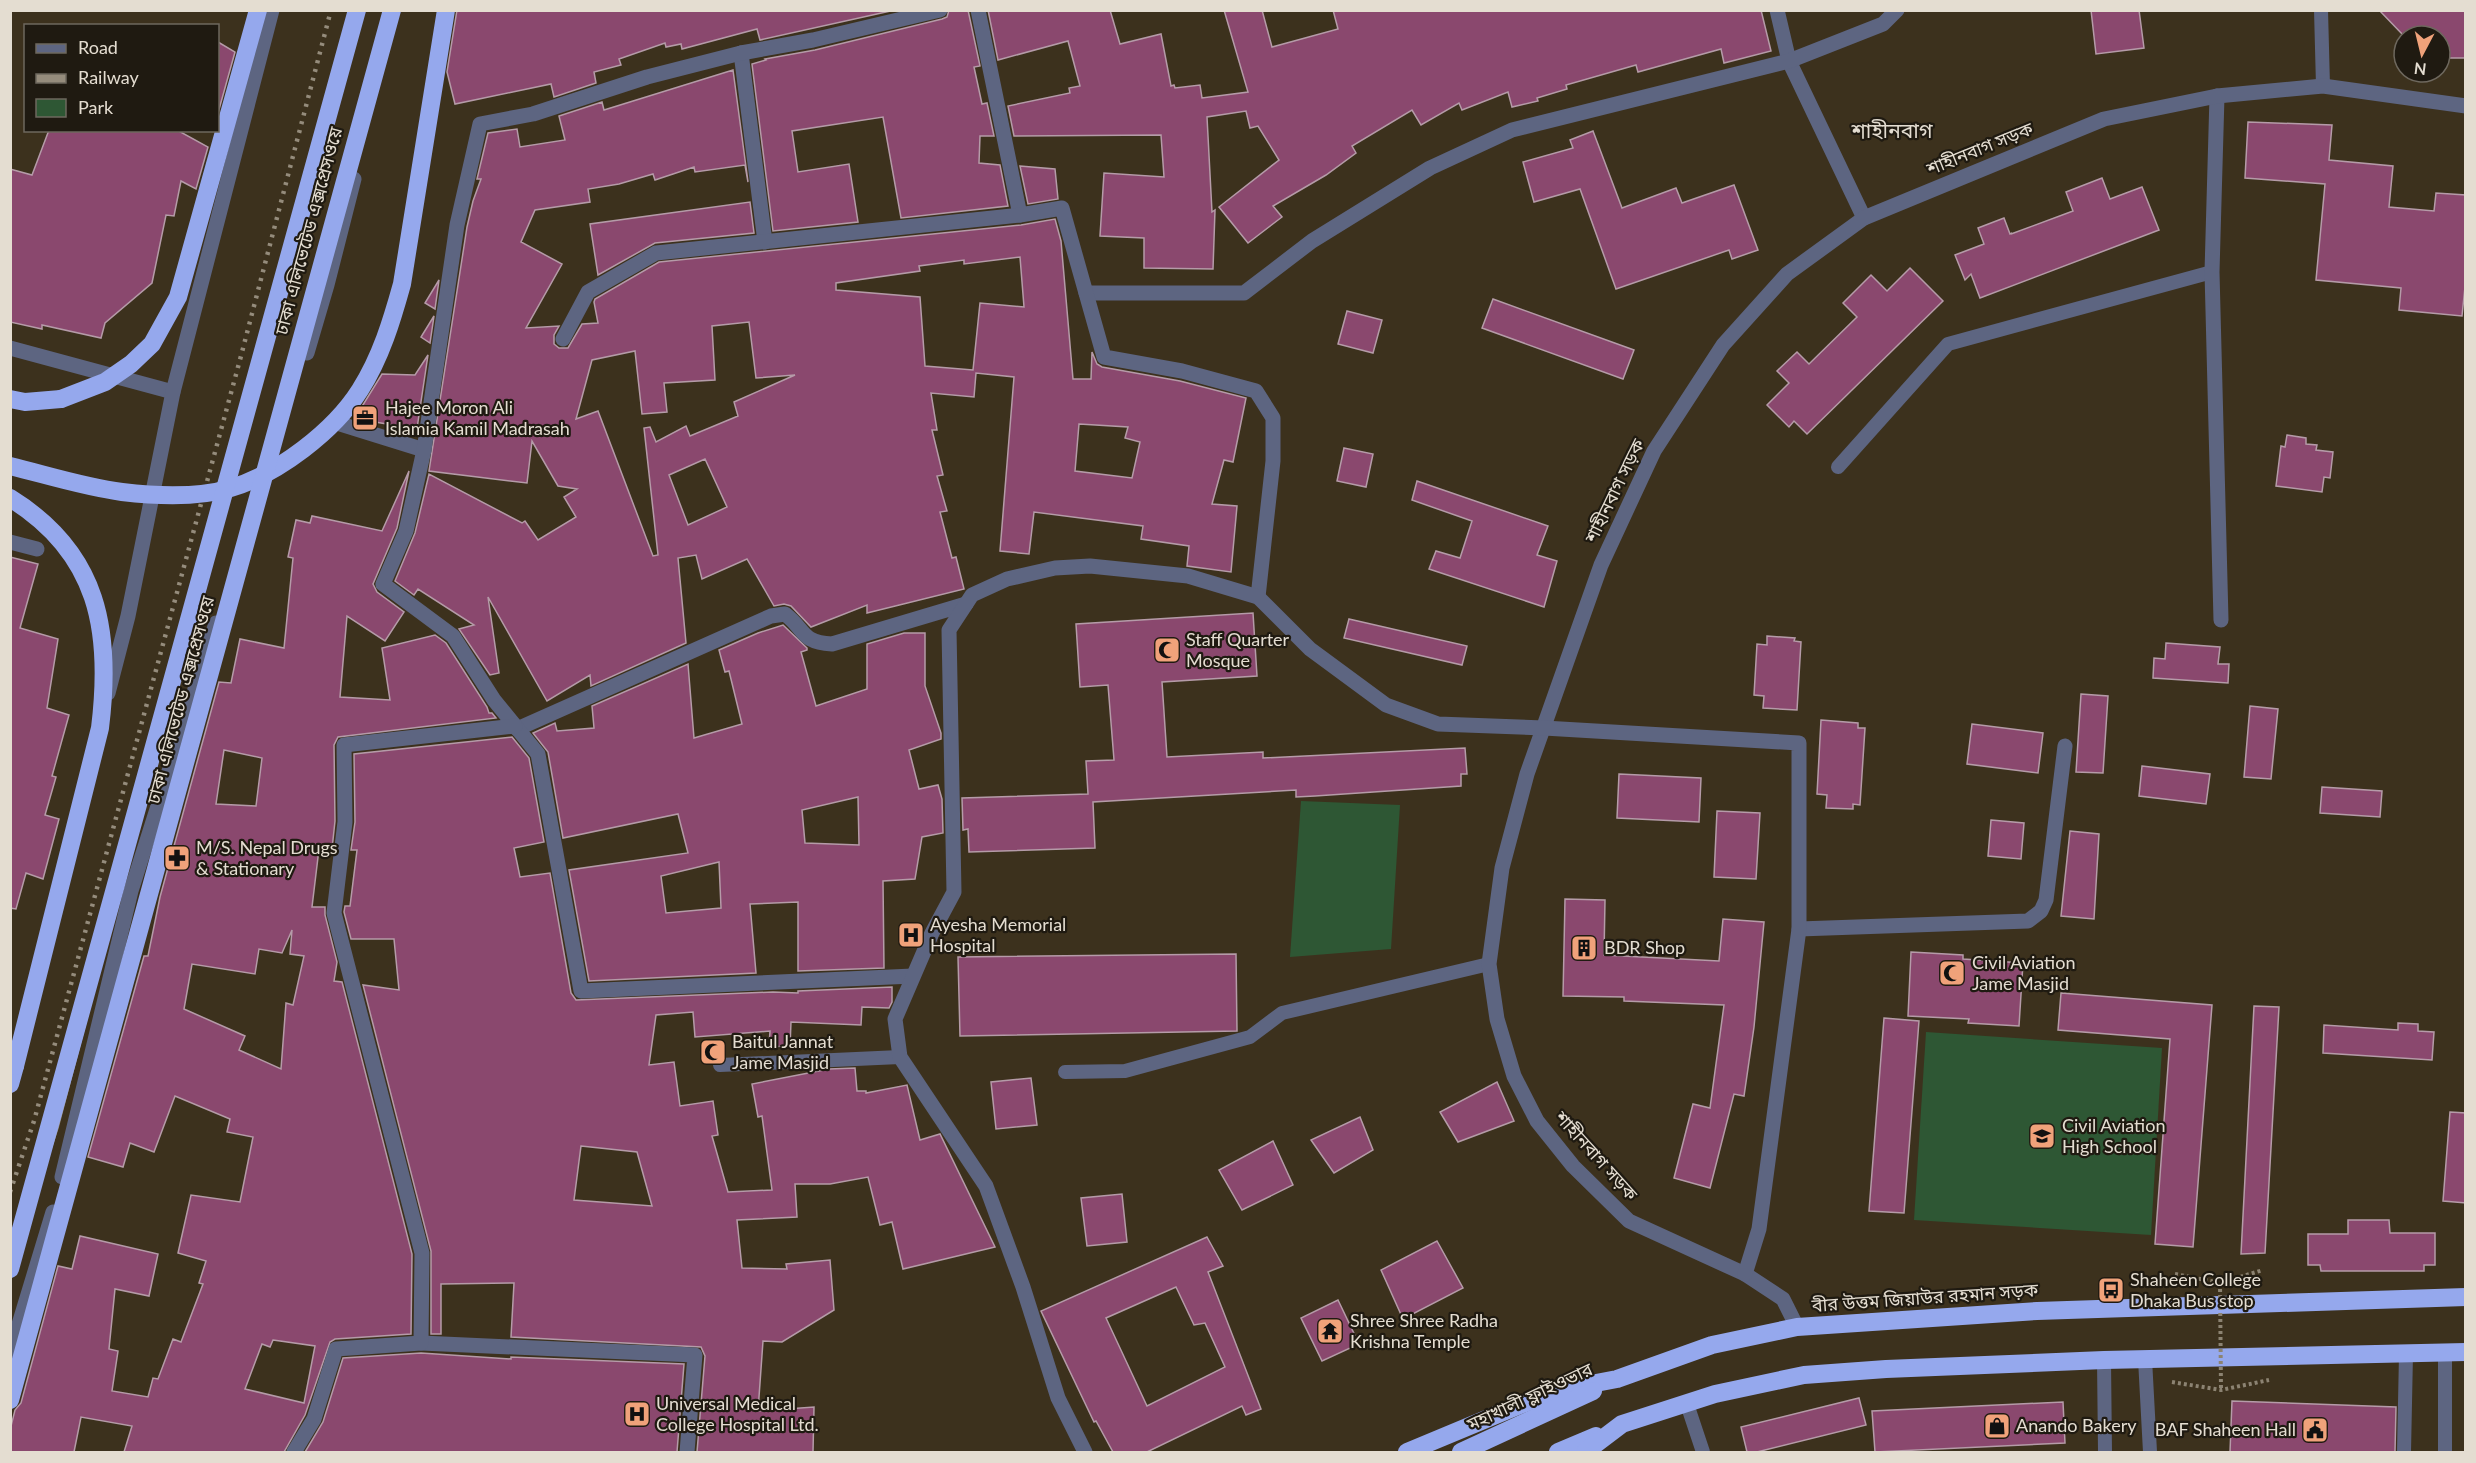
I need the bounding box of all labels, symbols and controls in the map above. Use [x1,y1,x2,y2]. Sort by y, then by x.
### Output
legend [24,24,219,132]
north arrow [2392,24,2452,84]
text: Road [78,36,118,58]
text: N [2413,59,2427,80]
text: Railway [78,66,139,88]
text: Park [78,96,114,118]
district label: শাহীনবাগ [1851,117,1933,142]
street label: শাহীনবাগ সড়ক [1922,117,2036,180]
street label: ঢাকা এলিভেটেড এক্সপ্রেসওয়ে [269,124,347,338]
place label: Hajee Moron Ali Islamia Kamil Madrasah [385,396,570,439]
office icon: Hajee Moron Ali Islamia Kamil Madrasah [350,403,380,433]
street label: শাহীনবাগ সড়ক [1579,435,1649,547]
street label: ঢাকা এলিভেটেড এক্সপ্রেসওয়ে [141,593,219,807]
place label: Staff Quarter Mosque [1186,628,1290,671]
mosque icon: Staff Quarter Mosque [1152,635,1182,665]
place label: M/S. Nepal Drugs & Stationary [196,836,338,879]
pharmacy icon: M/S. Nepal Drugs & Stationary [162,843,192,873]
place label: Ayesha Memorial Hospital [930,913,1066,956]
hospital icon: Ayesha Memorial Hospital [896,920,926,950]
building icon: BDR Shop [1569,933,1599,963]
place label: BDR Shop [1604,936,1685,958]
place label: Civil Aviation Jame Masjid [1972,951,2075,994]
mosque icon: Civil Aviation Jame Masjid [1937,958,1967,988]
place label: Baitul Jannat Jame Masjid [732,1030,834,1073]
mosque icon: Baitul Jannat Jame Masjid [698,1037,728,1067]
street label: শাহীনবাগ সড়ক [1550,1105,1643,1205]
place label: Civil Aviation High School [2062,1114,2165,1157]
school or university icon: Civil Aviation High School [2027,1121,2057,1151]
place label: Shaheen College Dhaka Bus stop [2130,1268,2261,1311]
bus stop icon: Shaheen College Dhaka Bus stop [2096,1275,2126,1305]
street label: বীর উত্তম জিয়াউর রহমান সড়ক [1810,1278,2039,1316]
place label: Shree Shree Radha Krishna Temple [1350,1309,1498,1352]
temple icon: Shree Shree Radha Krishna Temple [1315,1316,1345,1346]
street label: মহাখালী ফ্লাইওভার [1463,1357,1596,1436]
place label: Universal Medical College Hospital Ltd. [656,1392,819,1435]
hospital icon: Universal Medical College Hospital Ltd. [622,1399,652,1429]
shop icon: Anando Bakery [1982,1411,2012,1441]
place label: Anando Bakery [2016,1414,2137,1436]
public building icon: BAF Shaheen Hall [2300,1415,2330,1445]
place label: BAF Shaheen Hall [2155,1418,2296,1440]

